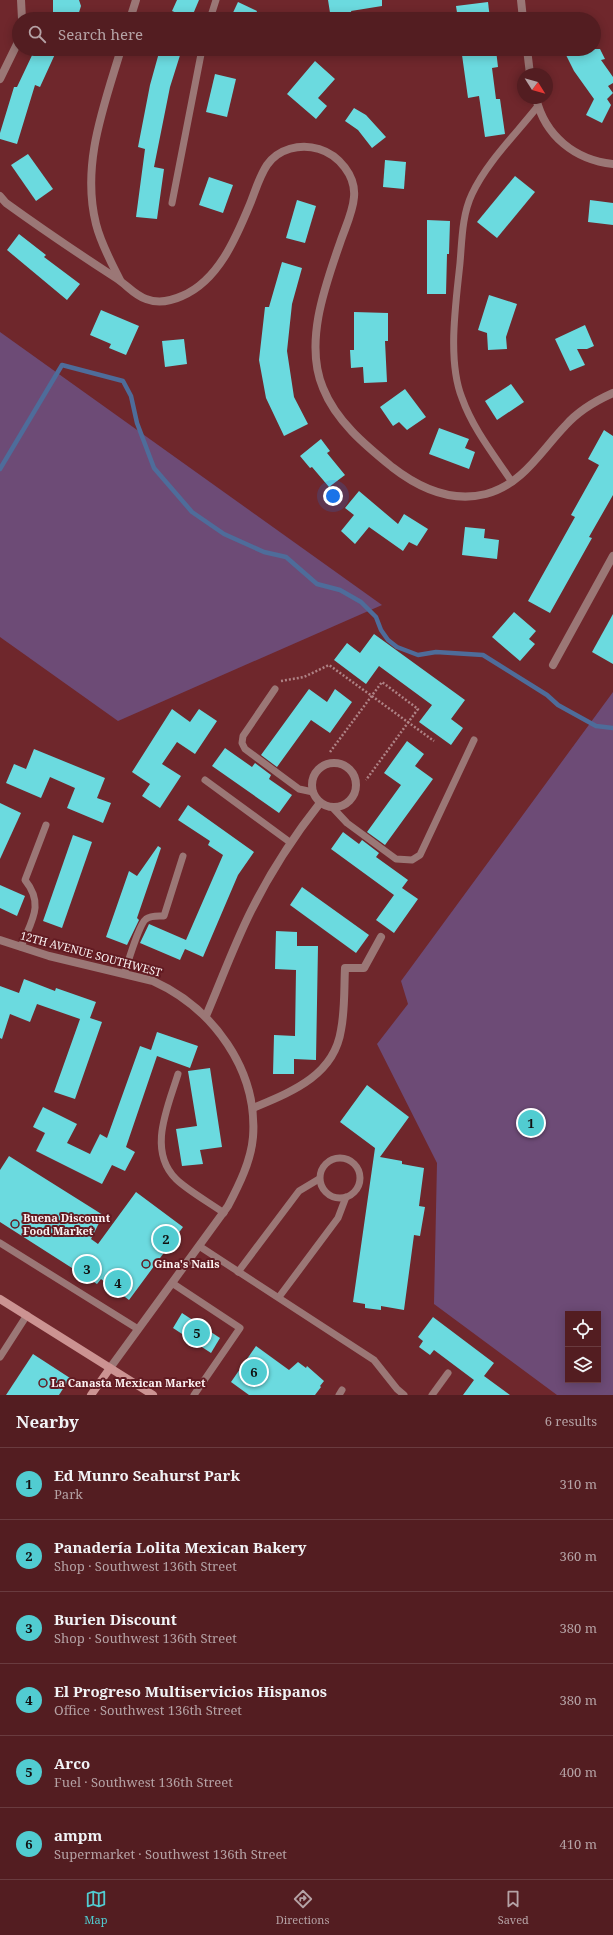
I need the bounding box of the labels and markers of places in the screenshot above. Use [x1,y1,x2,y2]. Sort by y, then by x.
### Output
pin: 1 [518,1108,544,1138]
place label: Buena Discount Food Market [23,1210,111,1238]
marker: Buena Discount Food Market [10,1219,20,1229]
pin: 2 [153,1224,179,1254]
pin: 3 [74,1254,100,1284]
place label: Gina's Nails [154,1256,219,1271]
marker: Gina's Nails [141,1259,151,1269]
pin: 4 [105,1268,131,1298]
pin: 5 [184,1318,210,1348]
pin: 6 [241,1357,267,1387]
place label: La Canasta Mexican Market [51,1375,206,1390]
marker: La Canasta Mexican Market [38,1378,48,1388]

